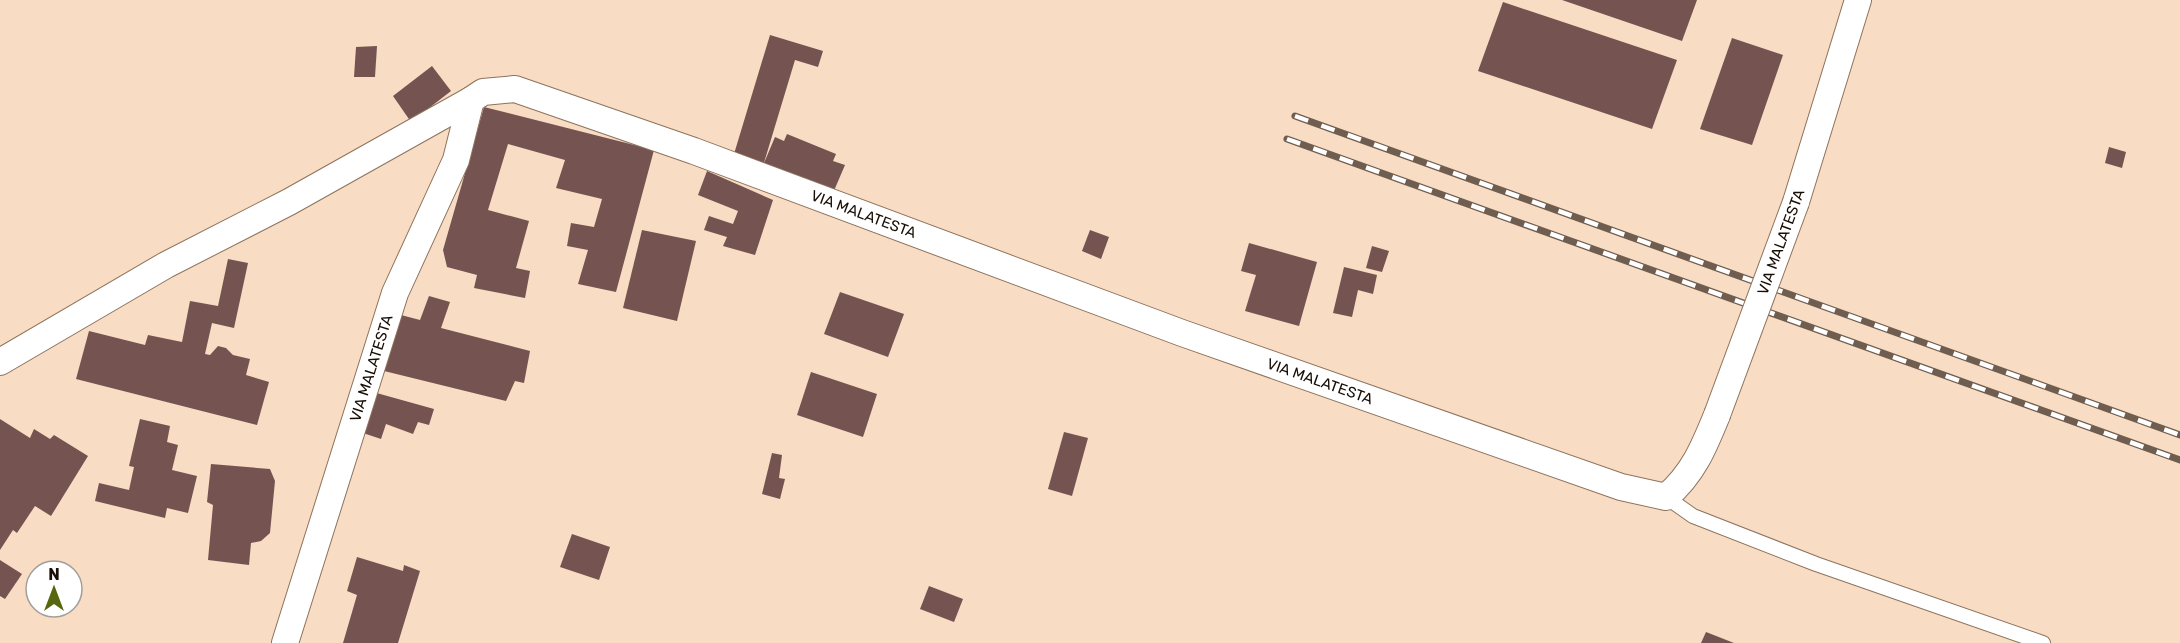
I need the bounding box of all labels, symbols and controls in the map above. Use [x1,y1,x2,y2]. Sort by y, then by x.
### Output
street label: VIA MALATESTA [808,186,919,242]
street label: VIA MALATESTA [1754,187,1808,297]
street label: VIA MALATESTA [346,312,397,424]
street label: VIA MALATESTA [1264,354,1375,408]
north arrow [24,559,84,619]
text: N [48,565,60,584]

